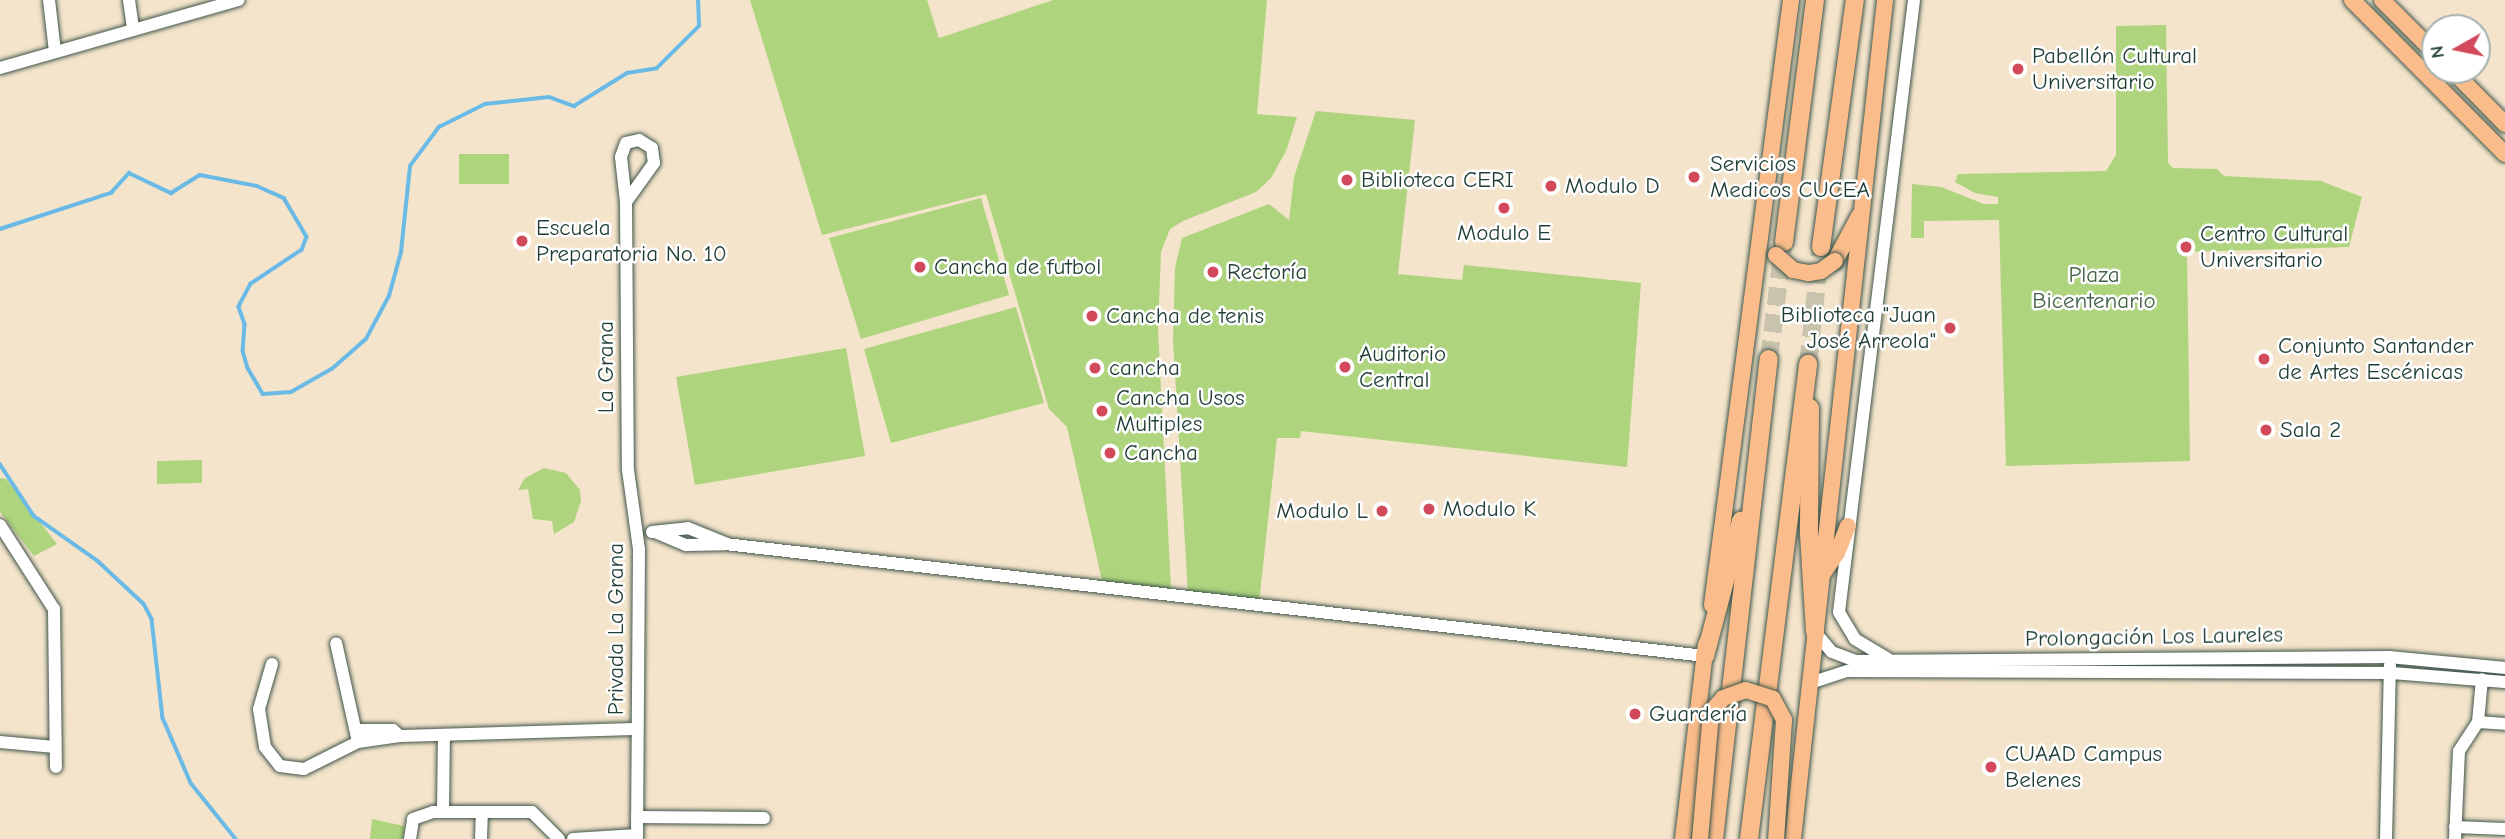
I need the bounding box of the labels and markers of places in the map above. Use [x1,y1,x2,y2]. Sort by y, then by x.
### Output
place label: Pabellón Cultural Universitario [2032,42,2197,96]
marker: Pabellón Cultural Universitario [2010,61,2026,77]
place label: Servicios Medicos CUCEA [1710,150,1870,204]
place label: Biblioteca CERI [1361,166,1514,194]
marker: Servicios Medicos CUCEA [1684,167,1704,187]
marker: Biblioteca CERI [1339,172,1355,188]
place label: Modulo D [1565,172,1660,200]
marker: Modulo D [1543,178,1559,194]
marker: Modulo E [1496,200,1512,216]
place label: Escuela Preparatoria No. 10 [536,214,727,268]
place label: Modulo E [1457,219,1551,247]
place label: Centro Cultural Universitario [2200,220,2348,274]
marker: Escuela Preparatoria No. 10 [514,233,530,249]
marker: Centro Cultural Universitario [2178,239,2194,255]
place label: Cancha de futbol [934,253,1101,281]
place label: Rectoría [1227,258,1307,286]
marker: Cancha de futbol [912,259,928,275]
marker: Rectoría [1205,264,1221,280]
place label: Biblioteca "Juan José Arreola" [1781,301,1936,355]
place label: Cancha de tenis [1106,302,1264,330]
marker: Cancha de tenis [1084,308,1100,324]
marker: Biblioteca "Juan José Arreola" [1942,320,1958,336]
place label: Conjunto Santander de Artes Escénicas [2278,332,2473,386]
place label: Auditorio Central [1359,340,1446,394]
marker: Conjunto Santander de Artes Escénicas [2256,351,2272,367]
place label: cancha [1109,354,1180,382]
marker: Auditorio Central [1337,359,1353,375]
marker: cancha [1087,360,1103,376]
place label: Cancha Usos Multiples [1116,384,1245,438]
marker: Cancha Usos Multiples [1094,403,1110,419]
place label: Sala 2 [2280,416,2341,444]
marker: Sala 2 [2258,422,2274,438]
place label: Cancha [1124,439,1198,467]
marker: Cancha [1102,445,1118,461]
place label: Modulo K [1443,495,1536,523]
place label: Modulo L [1276,497,1368,525]
marker: Modulo K [1421,501,1437,517]
marker: Modulo L [1374,503,1390,519]
place label: Guardería [1649,700,1747,728]
marker: Guardería [1627,706,1643,722]
place label: CUAAD Campus Belenes [2005,740,2162,794]
marker: CUAAD Campus Belenes [1983,759,1999,775]

